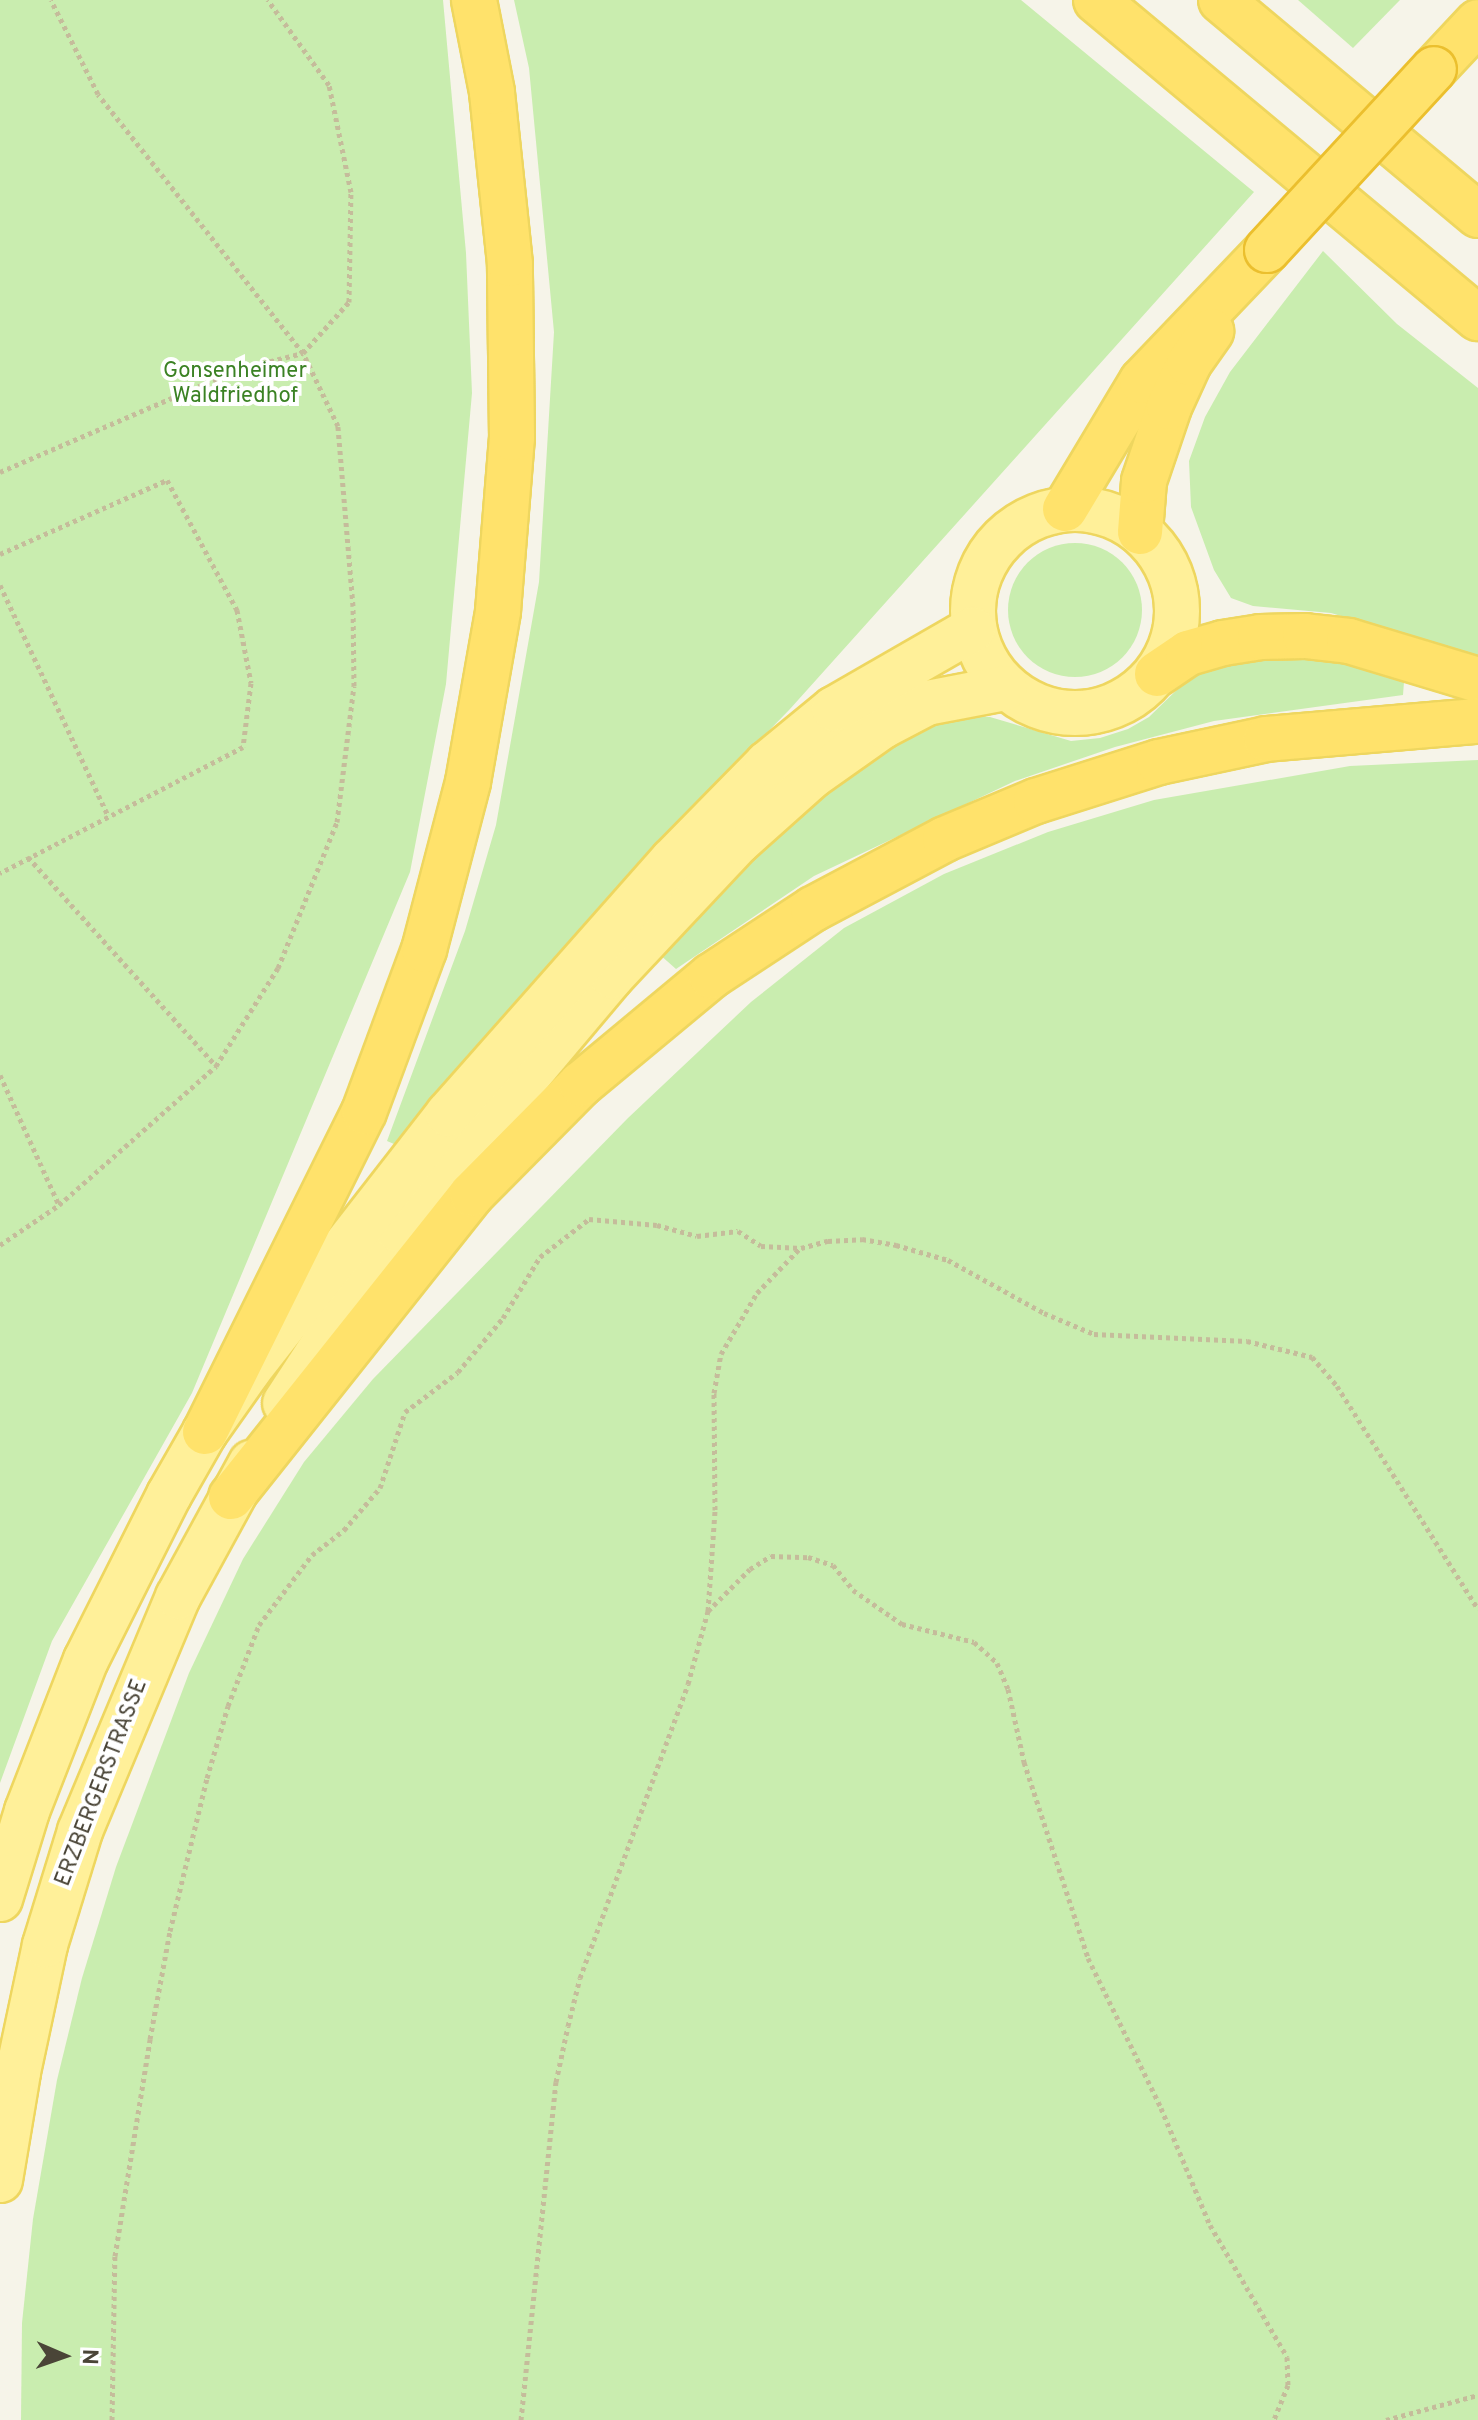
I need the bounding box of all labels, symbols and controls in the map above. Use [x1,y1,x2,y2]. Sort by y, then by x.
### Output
park label: Gonsenheimer Waldfriedhof [163,358,307,410]
street label: ERZBERGERSTRASSE [50,1676,154,1890]
north arrow [24,2316,104,2396]
text: N [75,2348,102,2365]

